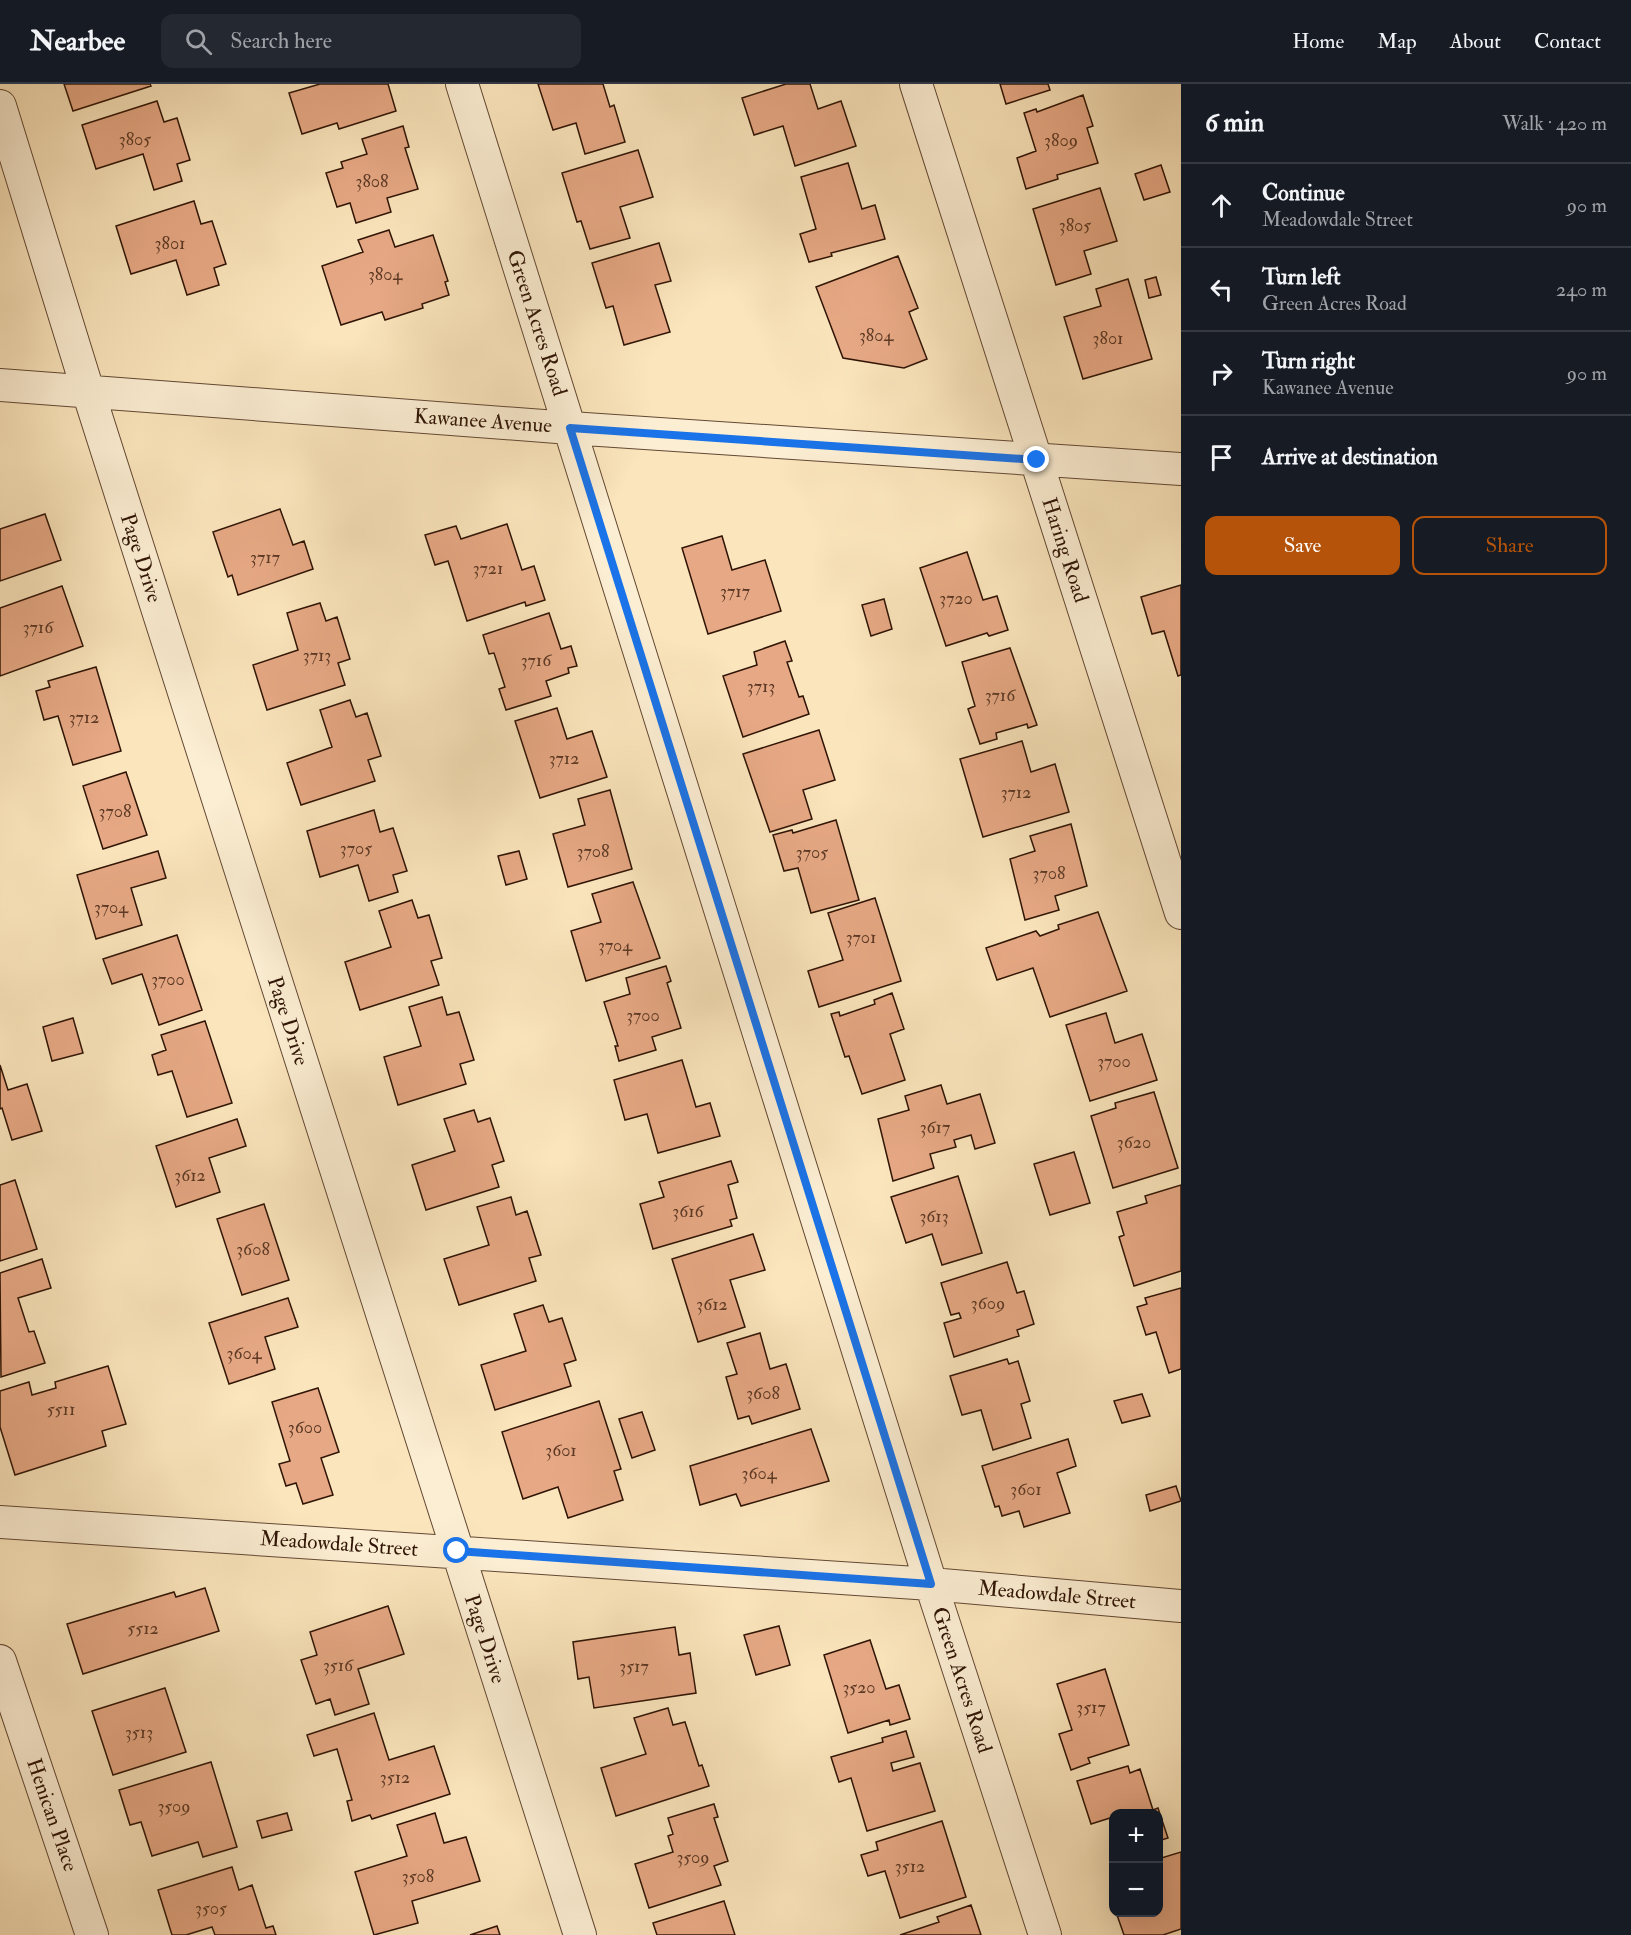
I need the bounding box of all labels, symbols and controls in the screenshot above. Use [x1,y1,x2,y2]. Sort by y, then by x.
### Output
search box [161,14,581,68]
text: Nearbee [30,24,125,59]
icon: search [182,25,215,58]
text: Search here [230,27,332,55]
text: Home [1292,28,1344,55]
text: Map [1377,28,1417,55]
text: About [1450,28,1501,55]
text: Contact [1534,28,1601,55]
text: 6 min [1205,107,1264,139]
text: Walk · 420 m [1502,111,1607,136]
house number: 3805 [119,128,151,151]
house number: 3809 [1044,129,1078,152]
house number: 3808 [355,170,389,193]
text: Continue [1262,179,1345,207]
icon: ahead [1205,189,1238,222]
text: 90 m [1567,193,1607,218]
text: Meadowdale Street [1262,207,1413,232]
house number: 3805 [1059,214,1091,237]
house number: 3801 [155,232,185,255]
street label: Green Acres Road [501,247,574,400]
house number: 3804 [368,263,403,286]
text: Turn left [1262,263,1341,291]
icon: left [1205,273,1238,306]
text: 240 m [1556,277,1607,302]
text: Green Acres Road [1262,291,1407,316]
house number: 3804 [859,324,894,347]
house number: 3801 [1093,327,1123,350]
text: Turn right [1262,347,1355,375]
icon: right [1205,357,1238,390]
text: 90 m [1567,361,1607,386]
text: Kawanee Avenue [1262,375,1394,400]
street label: Kawanee Avenue [413,403,553,439]
icon: arrive [1205,441,1238,474]
text: Arrive at destination [1262,443,1438,471]
route end [1023,446,1049,472]
street label: Haring Road [1035,494,1095,607]
street label: Page Drive [114,510,168,606]
button: Save [1205,516,1400,575]
button: Share [1412,516,1607,575]
house number: 3717 [250,546,280,569]
house number: 3721 [473,557,503,580]
house number: 3717 [720,580,750,603]
house number: 3720 [939,587,973,610]
house number: 3716 [23,616,54,639]
house number: 3713 [303,644,331,667]
house number: 3716 [521,649,552,672]
house number: 3713 [747,675,775,698]
house number: 3716 [985,684,1016,707]
house number: 3712 [69,706,99,729]
house number: 3712 [549,747,579,770]
house number: 3712 [1001,781,1031,804]
house number: 3708 [99,800,131,823]
house number: 3705 [340,837,372,860]
house number: 3708 [577,840,609,863]
house number: 3705 [796,841,828,864]
house number: 3708 [1033,862,1065,885]
house number: 3704 [94,896,129,919]
house number: 3701 [846,926,876,949]
house number: 3704 [598,934,633,957]
house number: 3700 [151,968,185,991]
street label: Page Drive [261,973,315,1069]
house number: 3700 [626,1004,660,1027]
house number: 3700 [1097,1050,1131,1073]
house number: 3617 [920,1116,950,1139]
house number: 3620 [1117,1131,1151,1154]
house number: 3612 [174,1164,206,1187]
house number: 3616 [672,1200,705,1223]
house number: 3613 [919,1205,949,1228]
house number: 3608 [236,1238,270,1261]
house number: 3609 [971,1292,1005,1315]
house number: 3612 [696,1293,728,1316]
house number: 3604 [227,1342,263,1365]
house number: 3608 [746,1382,780,1405]
house number: 5511 [47,1398,75,1421]
house number: 3600 [288,1416,322,1439]
house number: 3601 [545,1439,577,1462]
house number: 3604 [742,1462,778,1485]
house number: 3601 [1010,1478,1042,1501]
street label: Meadowdale Street [259,1525,419,1563]
route start [443,1537,469,1563]
street label: Meadowdale Street [977,1575,1137,1615]
street label: Page Drive [458,1591,512,1687]
street label: Green Acres Road [926,1604,999,1757]
house number: 5512 [127,1617,159,1640]
house number: 3516 [323,1654,354,1677]
house number: 3517 [619,1655,649,1678]
house number: 3520 [842,1676,876,1699]
house number: 3517 [1076,1696,1106,1719]
house number: 3513 [125,1721,153,1744]
street label: Henican Place [20,1755,84,1875]
house number: 3512 [380,1766,410,1789]
house number: 3509 [157,1795,191,1818]
map controls [1109,1809,1163,1917]
button: + [1109,1809,1163,1863]
house number: 3509 [676,1846,710,1869]
house number: 3512 [895,1855,925,1878]
button: − [1109,1863,1163,1917]
house number: 3508 [402,1865,434,1888]
house number: 3505 [195,1897,227,1920]

